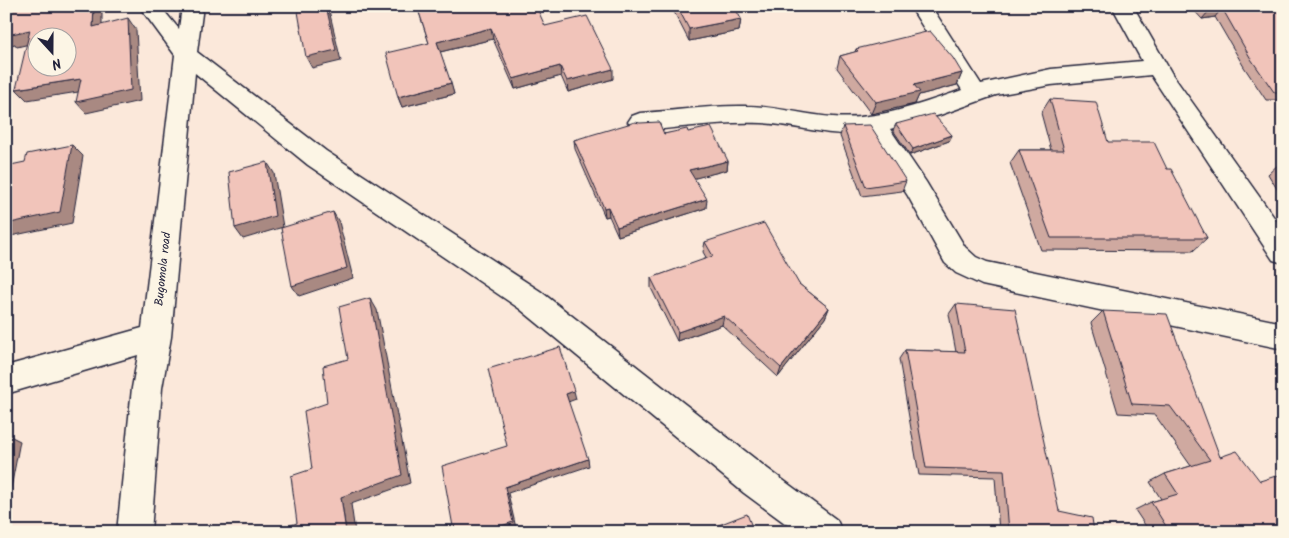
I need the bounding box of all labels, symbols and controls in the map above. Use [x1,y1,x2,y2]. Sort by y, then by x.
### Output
north arrow [28,28,78,78]
text: N [48,51,64,75]
street label: Bugomola road [150,230,176,307]

